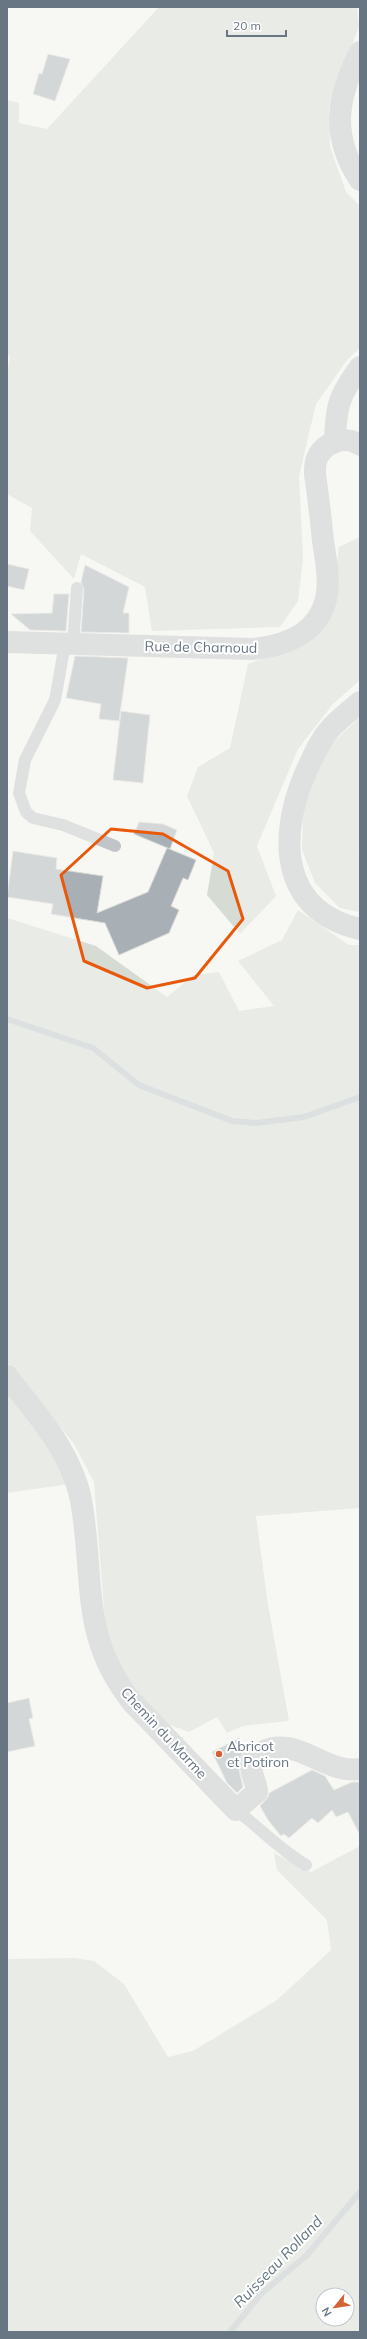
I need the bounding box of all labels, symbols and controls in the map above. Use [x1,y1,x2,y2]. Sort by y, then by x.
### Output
scale bar [227,12,286,38]
text: 20 m [233,18,261,33]
street label: Rue de Charnoud [145,637,257,657]
street label: Chemin du Marme [117,1684,211,1782]
place label: Abricot et Potiron [227,1737,289,1771]
marker: Abricot et Potiron [214,1749,224,1759]
water label: Ruisseau Rolland [229,2212,326,2311]
north arrow [315,2287,355,2327]
text: N [318,2305,334,2319]

